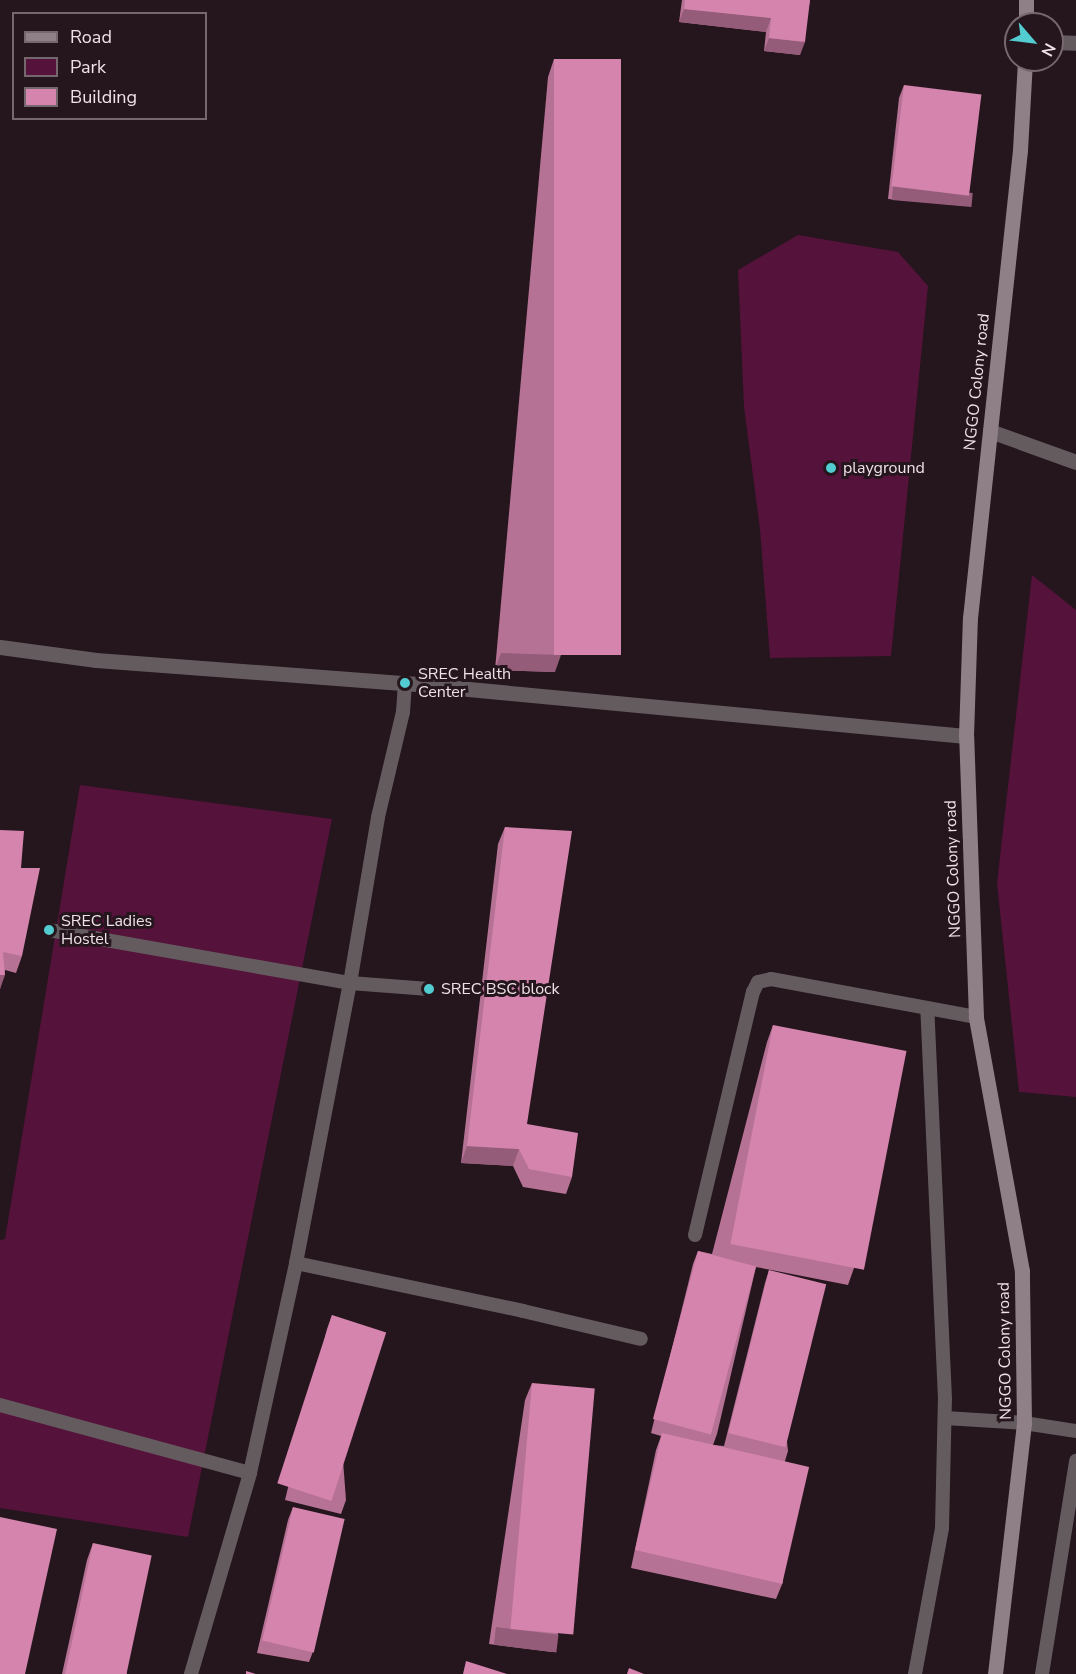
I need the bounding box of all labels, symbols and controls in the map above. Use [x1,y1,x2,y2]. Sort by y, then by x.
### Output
legend [12,12,207,120]
north arrow [1004,12,1064,72]
text: Road [70,25,112,49]
text: N [1036,39,1061,60]
text: Park [70,55,106,79]
text: Building [70,85,137,109]
street label: NGGO Colony road [960,312,994,452]
place label: playground [843,458,925,478]
marker: playground [824,461,838,475]
place label: SREC Health Center [418,664,511,702]
marker: SREC Health Center [396,674,414,692]
street label: NGGO Colony road [941,800,965,938]
place label: SREC Ladies Hostel [61,911,152,949]
marker: SREC Ladies Hostel [42,923,56,937]
place label: SREC BSC block [441,979,560,999]
marker: SREC BSC block [422,982,436,996]
street label: NGGO Colony road [994,1282,1016,1420]

